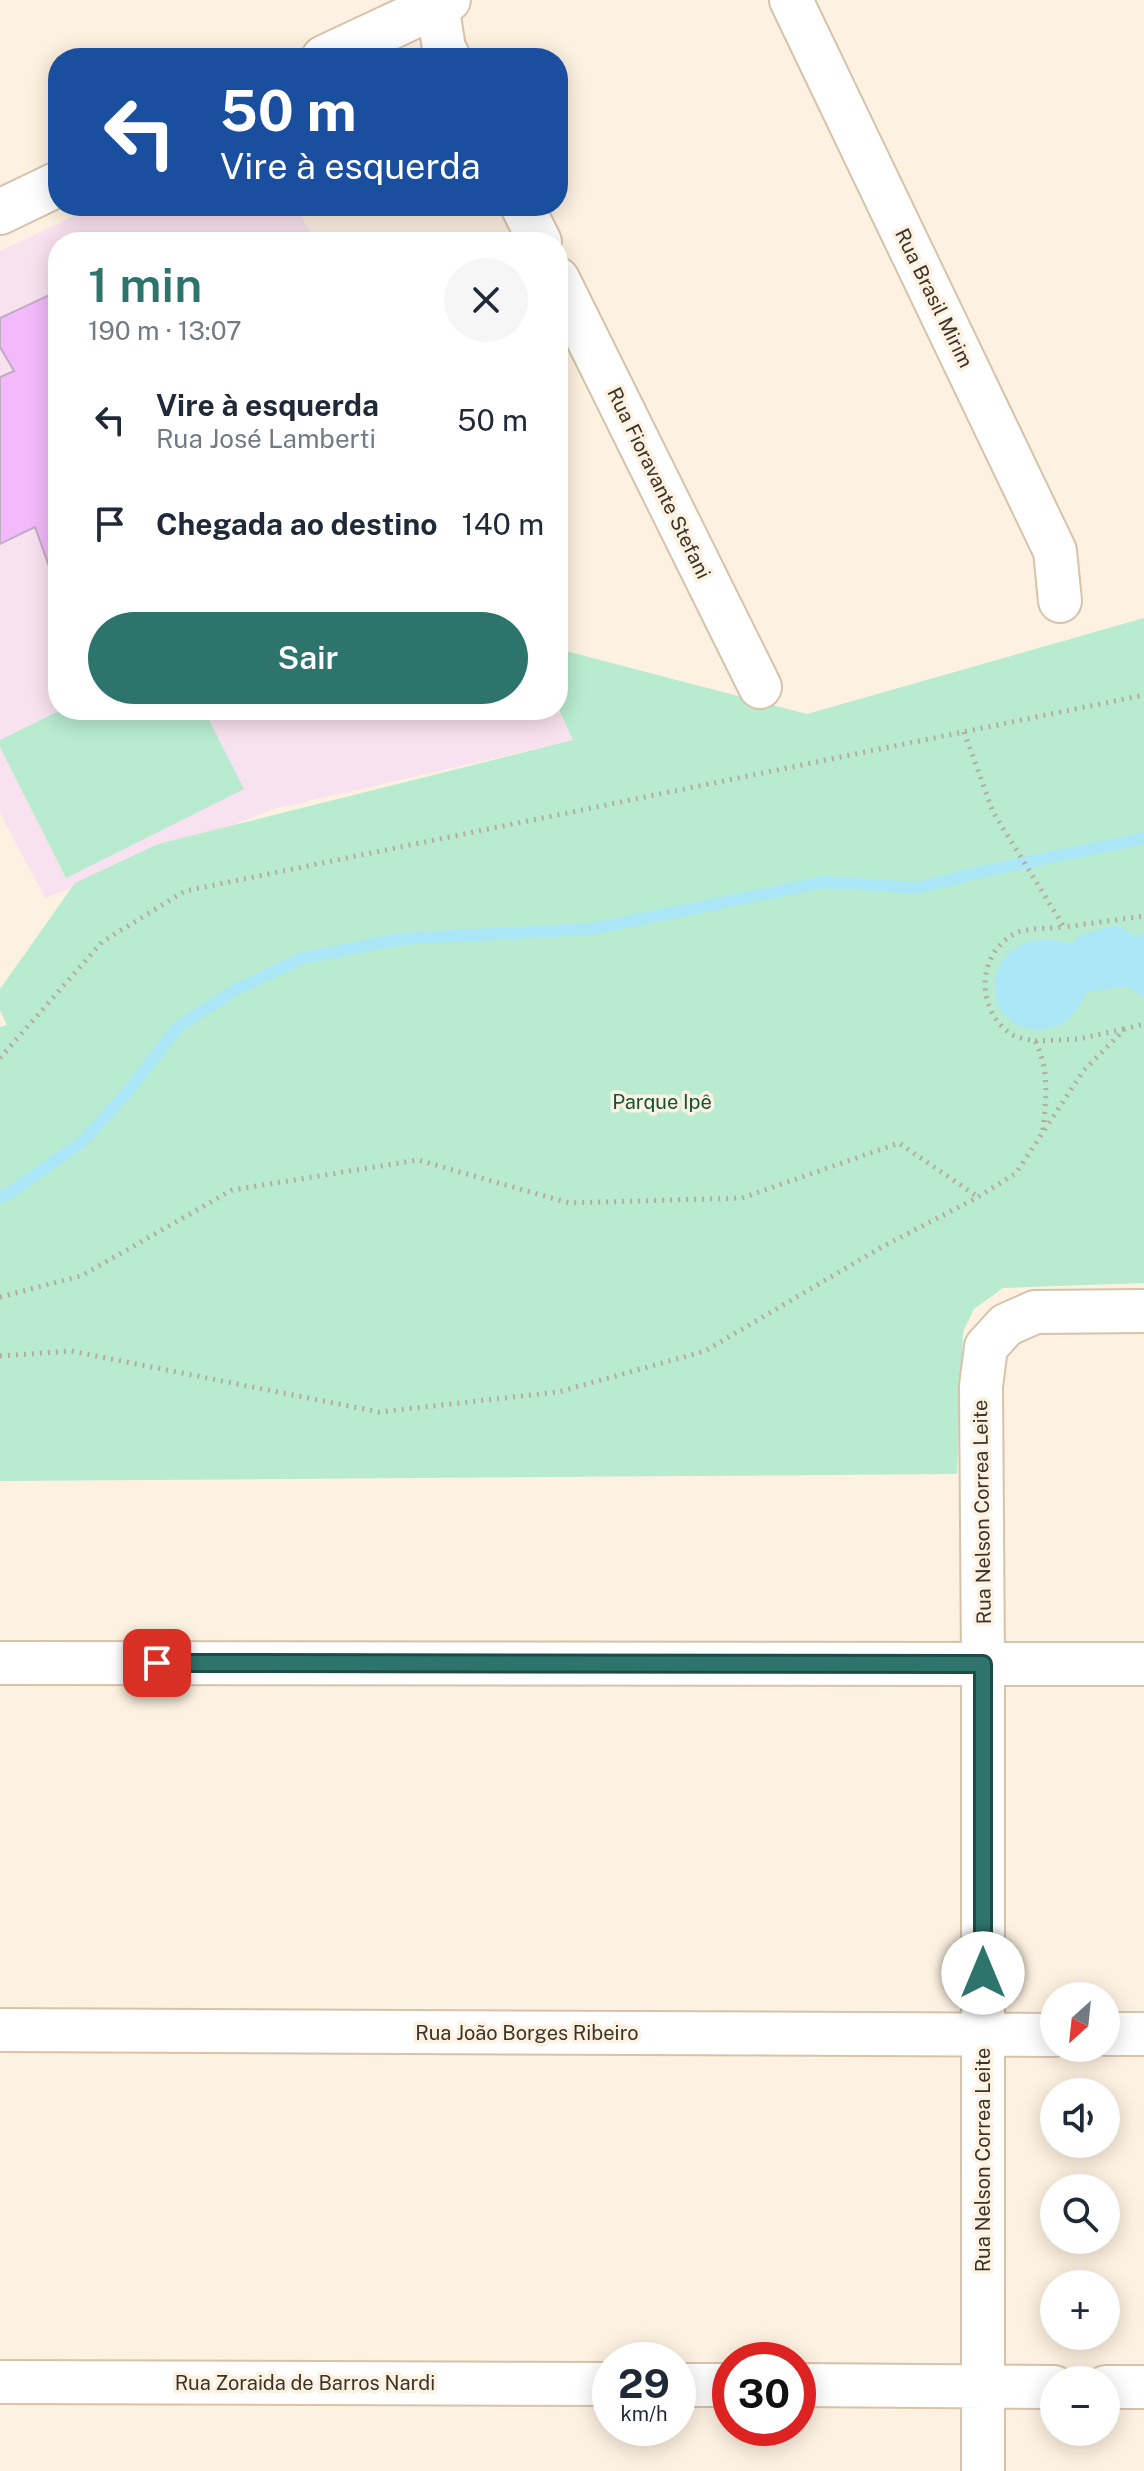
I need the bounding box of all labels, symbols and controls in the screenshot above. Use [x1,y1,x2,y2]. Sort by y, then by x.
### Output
text: 50 m [220,78,357,144]
icon: left [88,80,192,184]
text: Vire à esquerda [220,145,481,187]
street label: Rua Brasil Mirim [890,225,978,371]
text: 1 min [88,256,202,313]
button: close [444,258,528,342]
text: 190 m · 13:07 [88,315,242,346]
street label: Rua Fioravante Stefani [602,383,716,583]
text: Vire à esquerda [156,387,379,423]
icon: left [88,398,132,442]
text: 50 m [457,402,528,438]
text: Rua José Lamberti [156,423,376,454]
icon: arrive [88,502,132,546]
text: Chegada ao destino [156,506,437,542]
text: 140 m [461,506,544,542]
button: Sair [88,612,528,704]
park label: Parque Ipê [612,1090,712,1114]
street label: Rua Nelson Correa Leite [968,1399,996,1625]
pin [123,1629,191,1697]
icon: arrive [135,1641,179,1685]
position arrow [941,1931,1025,2015]
north arrow [1040,1982,1120,2062]
map controls [1040,1982,1120,2446]
street label: Rua João Borges Ribeiro [415,2021,639,2045]
street label: Rua Nelson Correa Leite [971,2048,995,2272]
button: sound [1040,2078,1120,2158]
button: search [1040,2174,1120,2254]
button: + [1040,2270,1120,2350]
speed limit sign: 30 [712,2342,816,2446]
text: 29 [618,2360,670,2407]
button: − [1040,2366,1120,2446]
street label: Rua Zoraida de Barros Nardi [175,2371,435,2395]
text: km/h [620,2402,668,2426]

